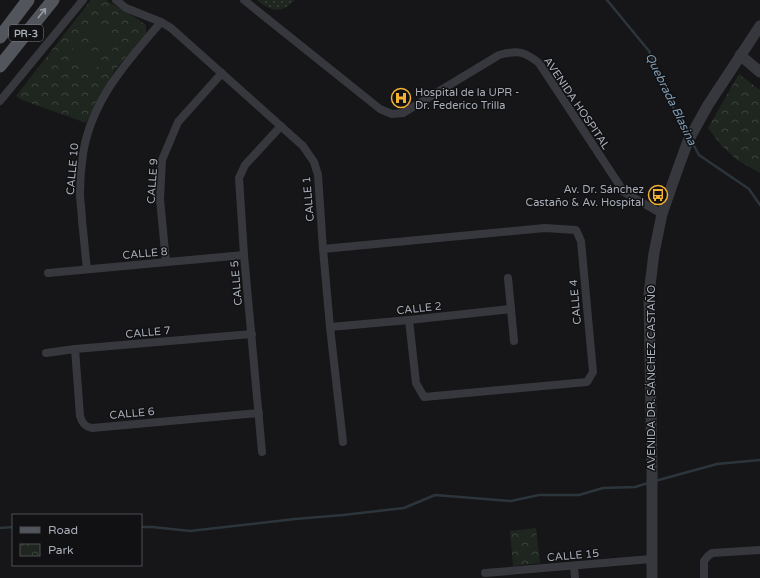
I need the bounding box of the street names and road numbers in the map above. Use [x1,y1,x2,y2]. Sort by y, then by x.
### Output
road number: PR-3 [9,25,43,41]
street label: AVENIDA HOSPITAL [541,55,613,152]
street label: CALLE 10 [64,142,81,196]
street label: CALLE 9 [144,158,161,204]
street label: CALLE 1 [300,176,317,222]
street label: CALLE 8 [122,245,168,262]
street label: CALLE 5 [228,260,245,306]
street label: CALLE 4 [567,279,584,325]
street label: AVENIDA DR. SÁNCHEZ CASTAÑO [644,285,658,471]
street label: CALLE 2 [396,300,442,317]
street label: CALLE 7 [125,324,171,341]
street label: CALLE 6 [109,405,155,422]
street label: CALLE 15 [546,547,600,564]

